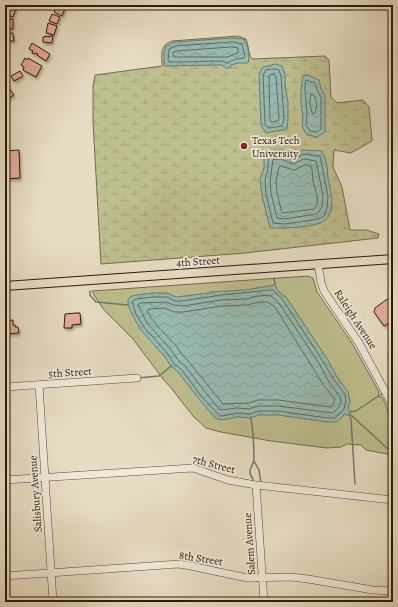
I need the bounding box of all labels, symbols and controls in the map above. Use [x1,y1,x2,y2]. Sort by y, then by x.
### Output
place label: Texas Tech University [252,133,300,161]
marker: Texas Tech University [239,141,249,151]
street label: 4th Street [176,252,221,271]
street label: Raleigh Avenue [331,286,381,352]
street label: 5th Street [48,363,93,381]
street label: 7th Street [191,452,237,477]
street label: Salisbury Avenue [25,455,46,533]
street label: Salem Avenue [240,512,259,576]
street label: 8th Street [178,548,224,569]

